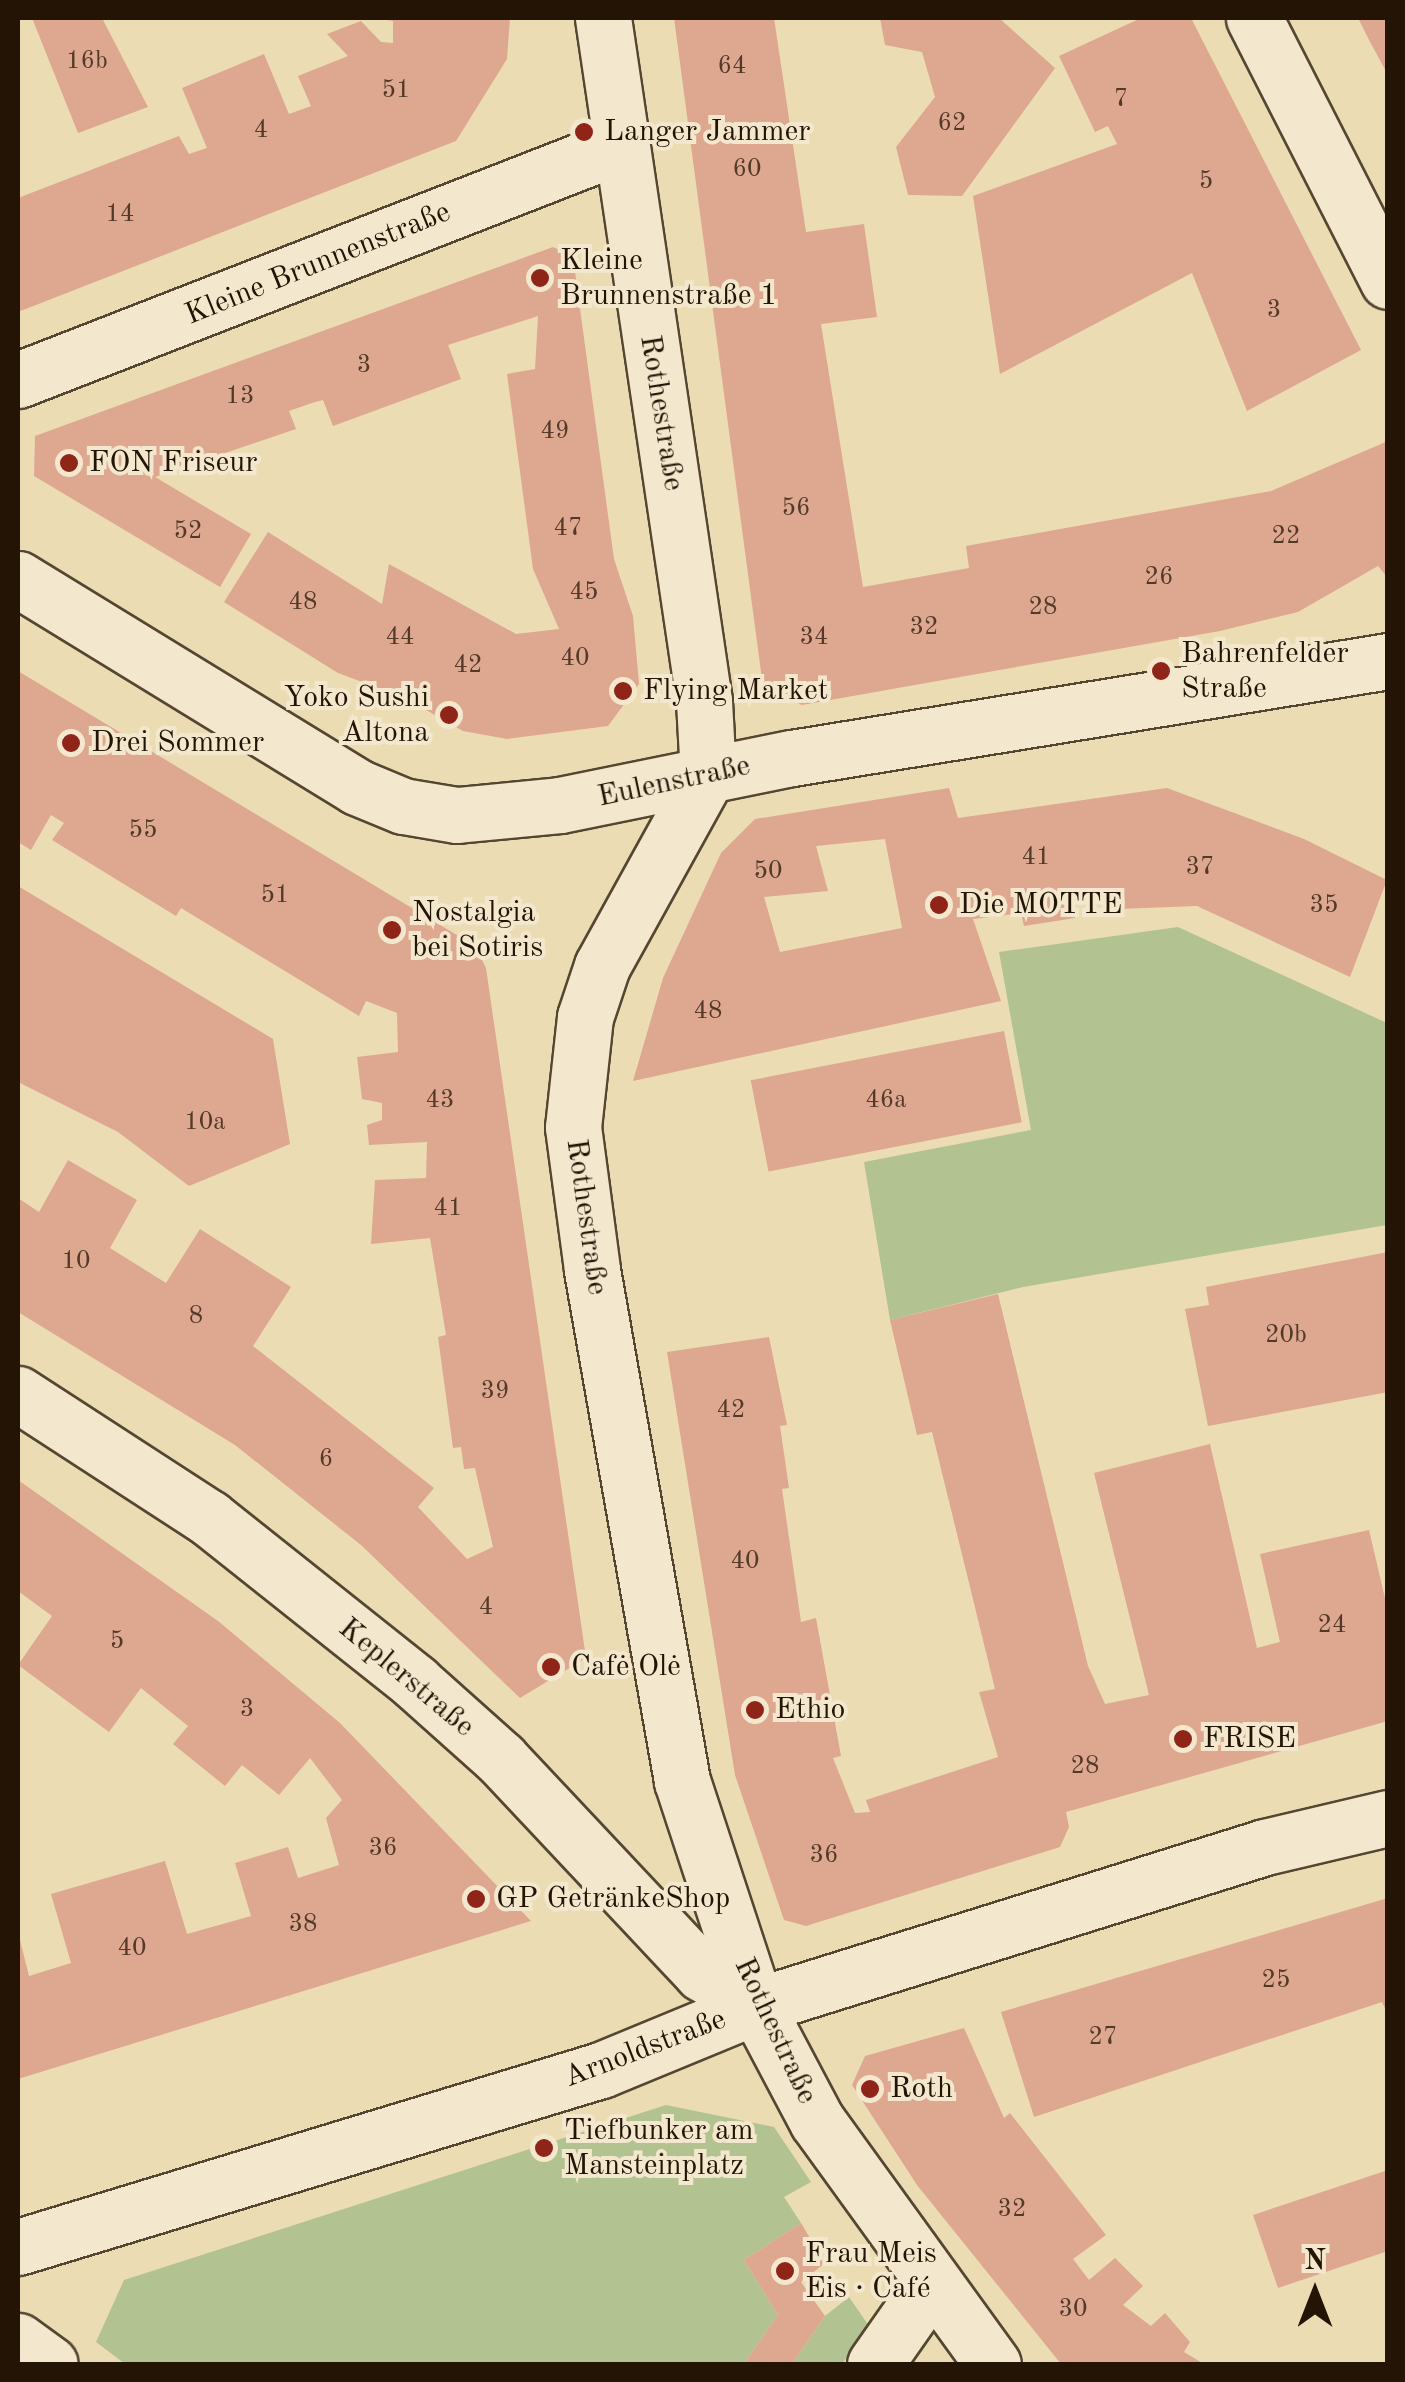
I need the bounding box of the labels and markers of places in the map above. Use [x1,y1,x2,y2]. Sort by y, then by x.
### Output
place label: Langer Jammer [604,114,811,150]
marker: Langer Jammer [573,121,595,143]
place label: Kleine Brunnenstraße 1 [560,243,777,314]
marker: Kleine Brunnenstraße 1 [529,267,551,289]
place label: FON Friseur [89,445,258,481]
marker: FON Friseur [58,452,80,474]
place label: Bahrenfelder Straße [1181,636,1349,706]
marker: Bahrenfelder Straße [1150,660,1172,682]
place label: Flying Market [643,673,828,709]
place label: Yoko Sushi Altona [284,680,429,750]
marker: Flying Market [612,680,634,702]
marker: Yoko Sushi Altona [438,704,460,726]
place label: Drei Sommer [91,725,264,761]
marker: Drei Sommer [60,732,82,754]
place label: Die MOTTE [959,887,1122,923]
marker: Die MOTTE [928,894,950,916]
place label: Nostalgia bei Sotiris [412,895,543,966]
marker: Nostalgia bei Sotiris [381,919,403,941]
place label: Cafė Olė [571,1649,681,1685]
marker: Cafė Olė [540,1656,562,1678]
place label: Ethio [775,1692,845,1728]
marker: Ethio [744,1699,766,1721]
place label: FRISE [1203,1721,1296,1757]
marker: FRISE [1172,1728,1194,1750]
place label: GP GetränkeShop [496,1881,730,1917]
marker: GP GetränkeShop [465,1888,487,1910]
place label: Roth [890,2071,953,2107]
marker: Roth [859,2078,881,2100]
place label: Tiefbunker am Mansteinplatz [564,2113,754,2184]
marker: Tiefbunker am Mansteinplatz [533,2137,555,2159]
place label: Frau Meis Eis · Café [805,2236,937,2306]
marker: Frau Meis Eis · Café [774,2260,796,2282]

